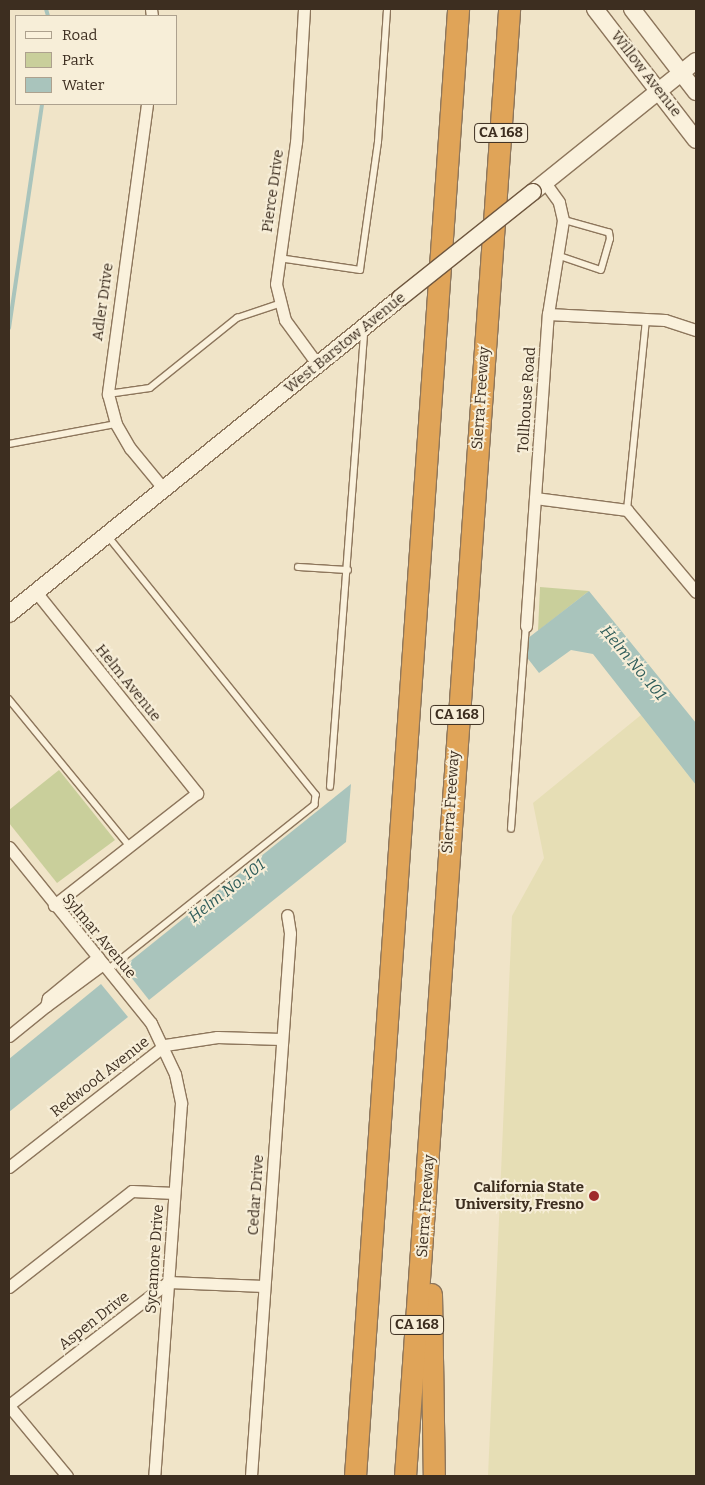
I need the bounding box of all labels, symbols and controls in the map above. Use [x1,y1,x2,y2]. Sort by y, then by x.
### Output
legend [15,15,178,105]
text: Road [62,26,97,44]
street label: Willow Avenue [607,28,685,120]
text: Park [62,51,94,69]
text: Water [62,76,104,94]
road number: CA 168 [474,122,528,144]
street label: Pierce Drive [258,148,288,234]
street label: Adler Drive [89,262,117,342]
street label: West Barstow Avenue [281,289,409,397]
street label: Sierra Freeway [468,346,494,450]
street label: Tollhouse Road [514,346,540,454]
water label: Helm No. 101 [596,622,670,704]
street label: Helm Avenue [91,641,165,725]
road number: CA 168 [430,704,484,726]
street label: Sierra Freeway [438,750,464,854]
water label: Helm No. 101 [185,855,269,927]
street label: Sylmar Avenue [58,890,140,982]
street label: Redwood Avenue [47,1033,153,1121]
street label: Cedar Drive [244,1154,268,1236]
street label: Sierra Freeway [413,1154,439,1258]
place label: California State University, Fresno [455,1178,584,1213]
marker: California State University, Fresno [588,1190,600,1202]
street label: Sycamore Drive [142,1204,168,1314]
street label: Aspen Drive [55,1288,133,1354]
road number: CA 168 [390,1314,444,1336]

